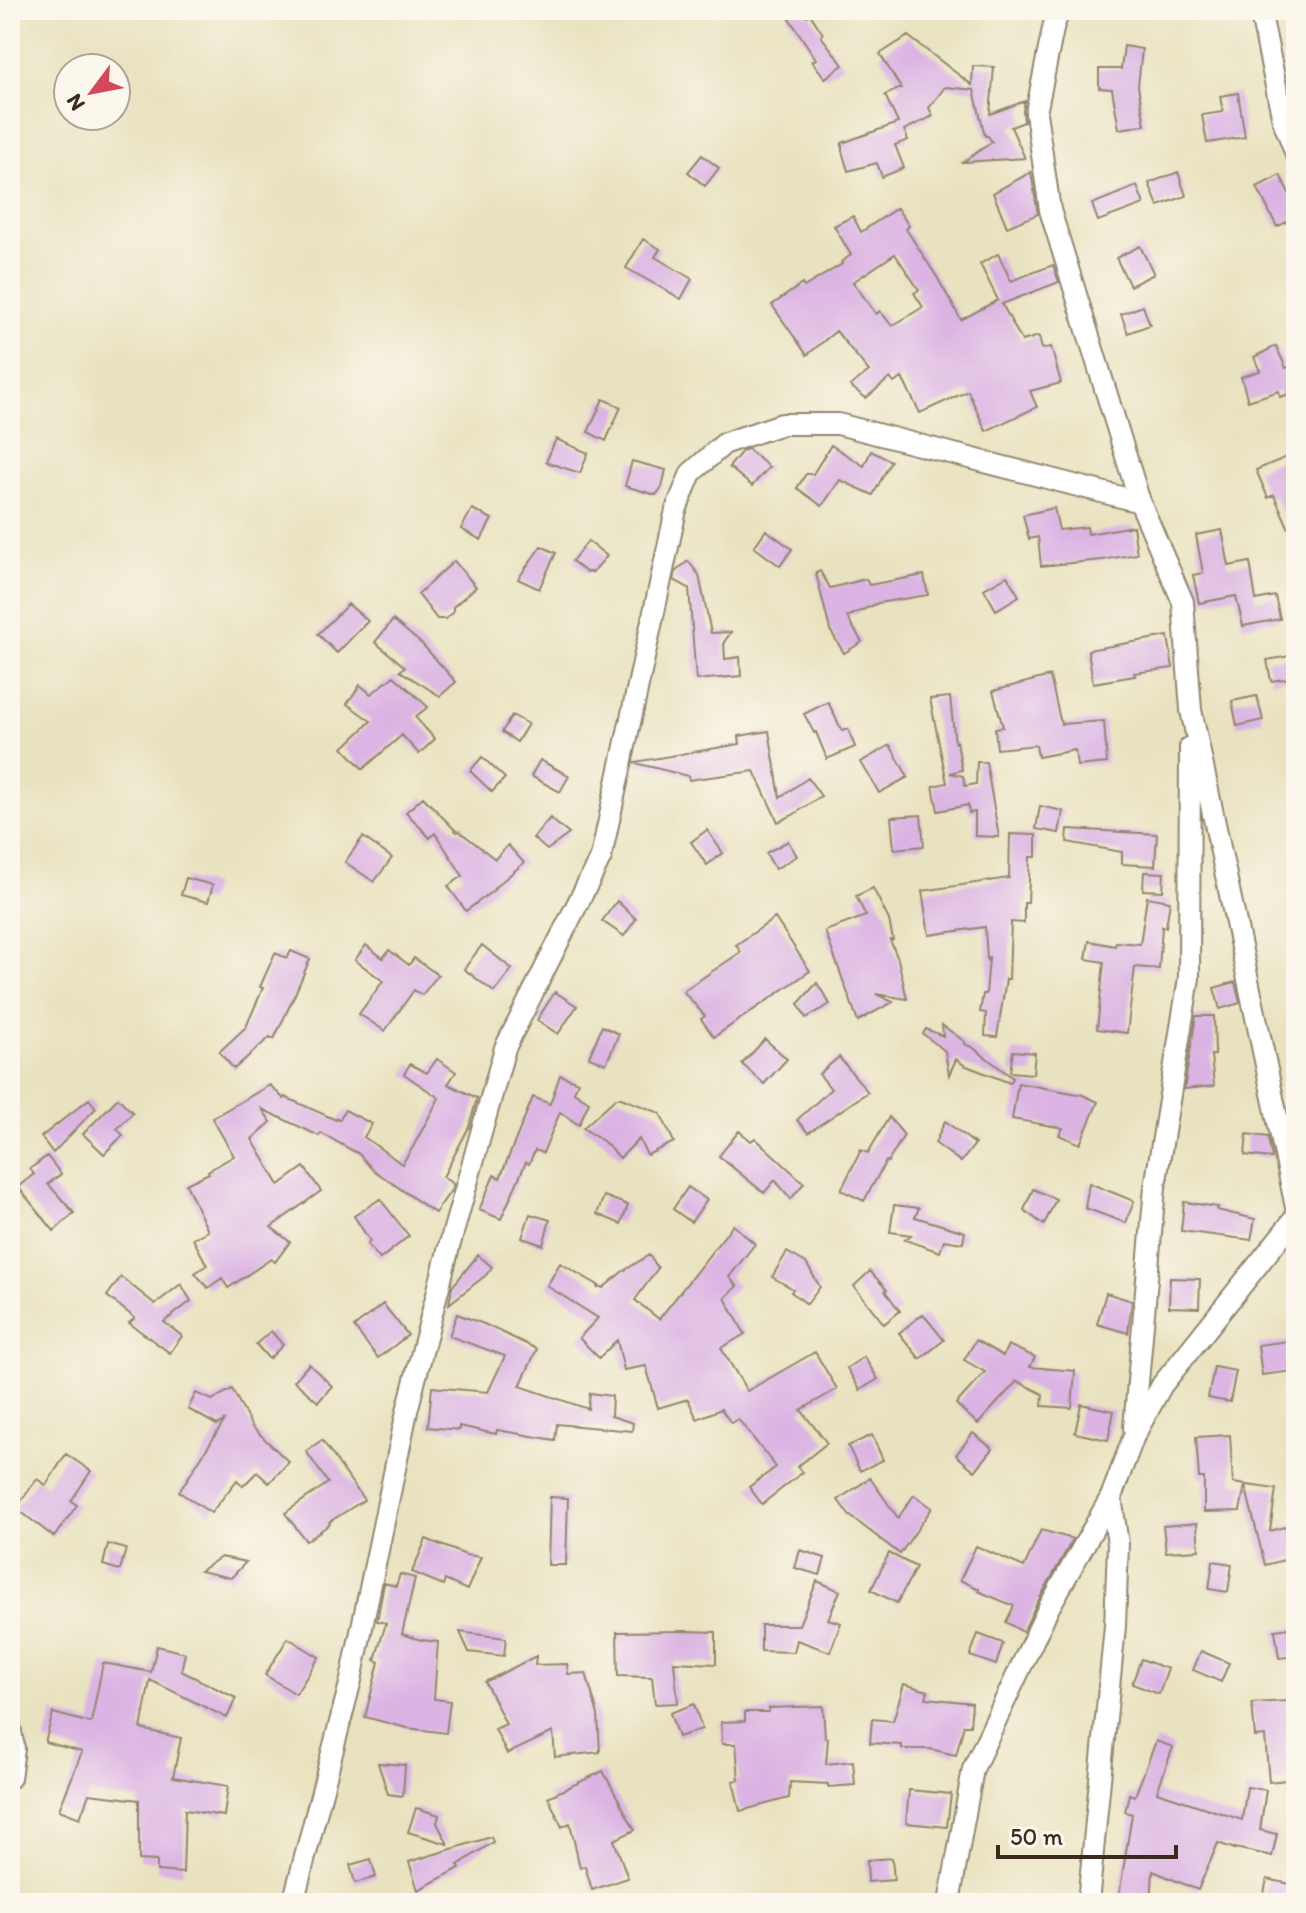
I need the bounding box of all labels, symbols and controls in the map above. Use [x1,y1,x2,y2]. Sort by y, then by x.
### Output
north arrow [52,52,132,132]
text: N [60,89,91,116]
scale bar [998,1809,1176,1859]
text: 50 m [1010,1822,1063,1851]

